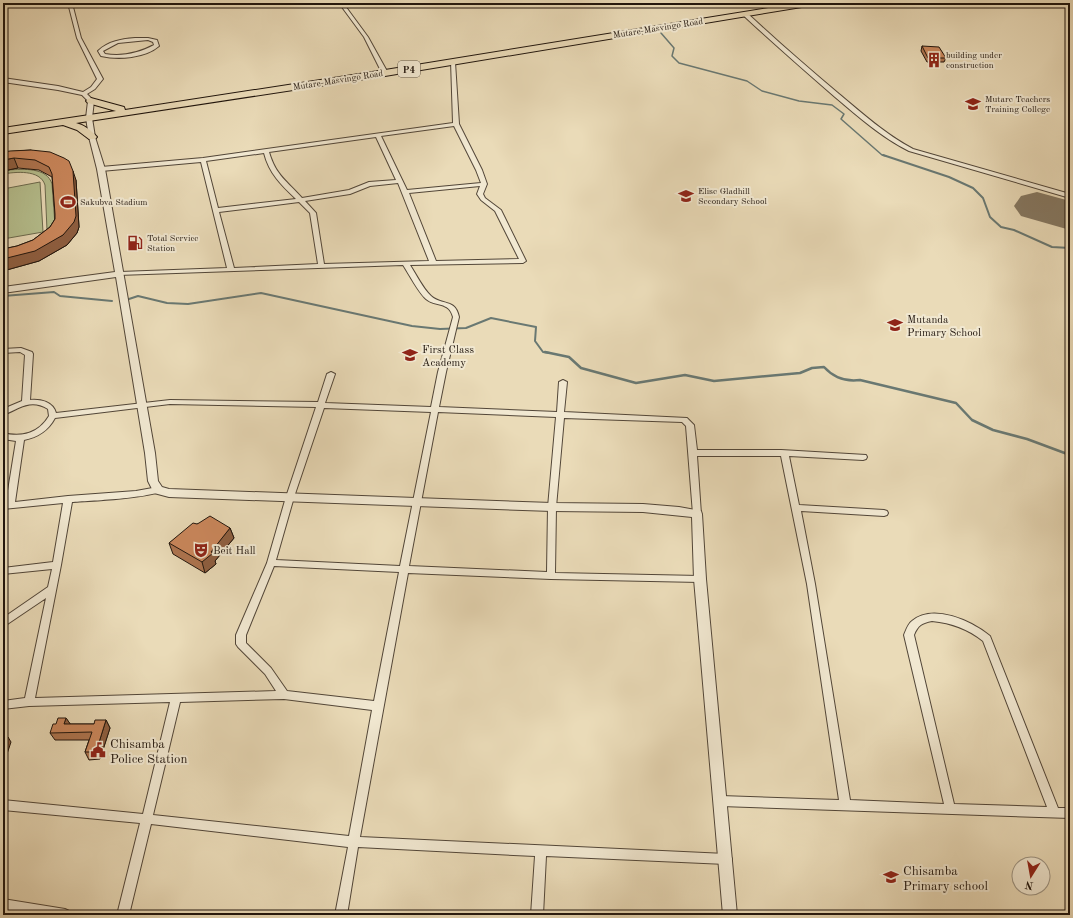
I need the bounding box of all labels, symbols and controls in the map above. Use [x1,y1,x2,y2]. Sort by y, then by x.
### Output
street label: Mutare-Masvingo Road [612,17,704,40]
building icon: building under construction [925,51,943,69]
place label: building under construction [946,51,1002,70]
road number: P4 [398,61,420,77]
street label: Mutare-Masvingo Road [292,69,384,92]
school or university icon: Mutare Teachers Training College [964,95,982,113]
place label: Mutare Teachers Training College [985,95,1050,114]
school or university icon: Elise Gladhill Secondary School [677,187,695,205]
place label: Elise Gladhill Secondary School [698,187,767,206]
sports icon: Sakubva Stadium [59,193,77,211]
place label: Sakubva Stadium [80,198,147,207]
fuel station icon: Total Service Station [126,234,144,252]
place label: Total Service Station [147,234,199,253]
place label: Mutanda Primary School [907,315,981,339]
school or university icon: Mutanda Primary School [886,316,904,334]
place label: First Class Academy [422,345,474,369]
school or university icon: First Class Academy [401,346,419,364]
theatre icon: Beit Hall [192,541,210,559]
place label: Beit Hall [213,546,256,557]
place label: Chisamba Police Station [110,738,187,766]
public building icon: Chisamba Police Station [89,741,107,759]
north arrow [1011,856,1051,896]
place label: Chisamba Primary school [903,865,989,893]
school or university icon: Chisamba Primary school [882,868,900,886]
text: N [1024,878,1035,891]

